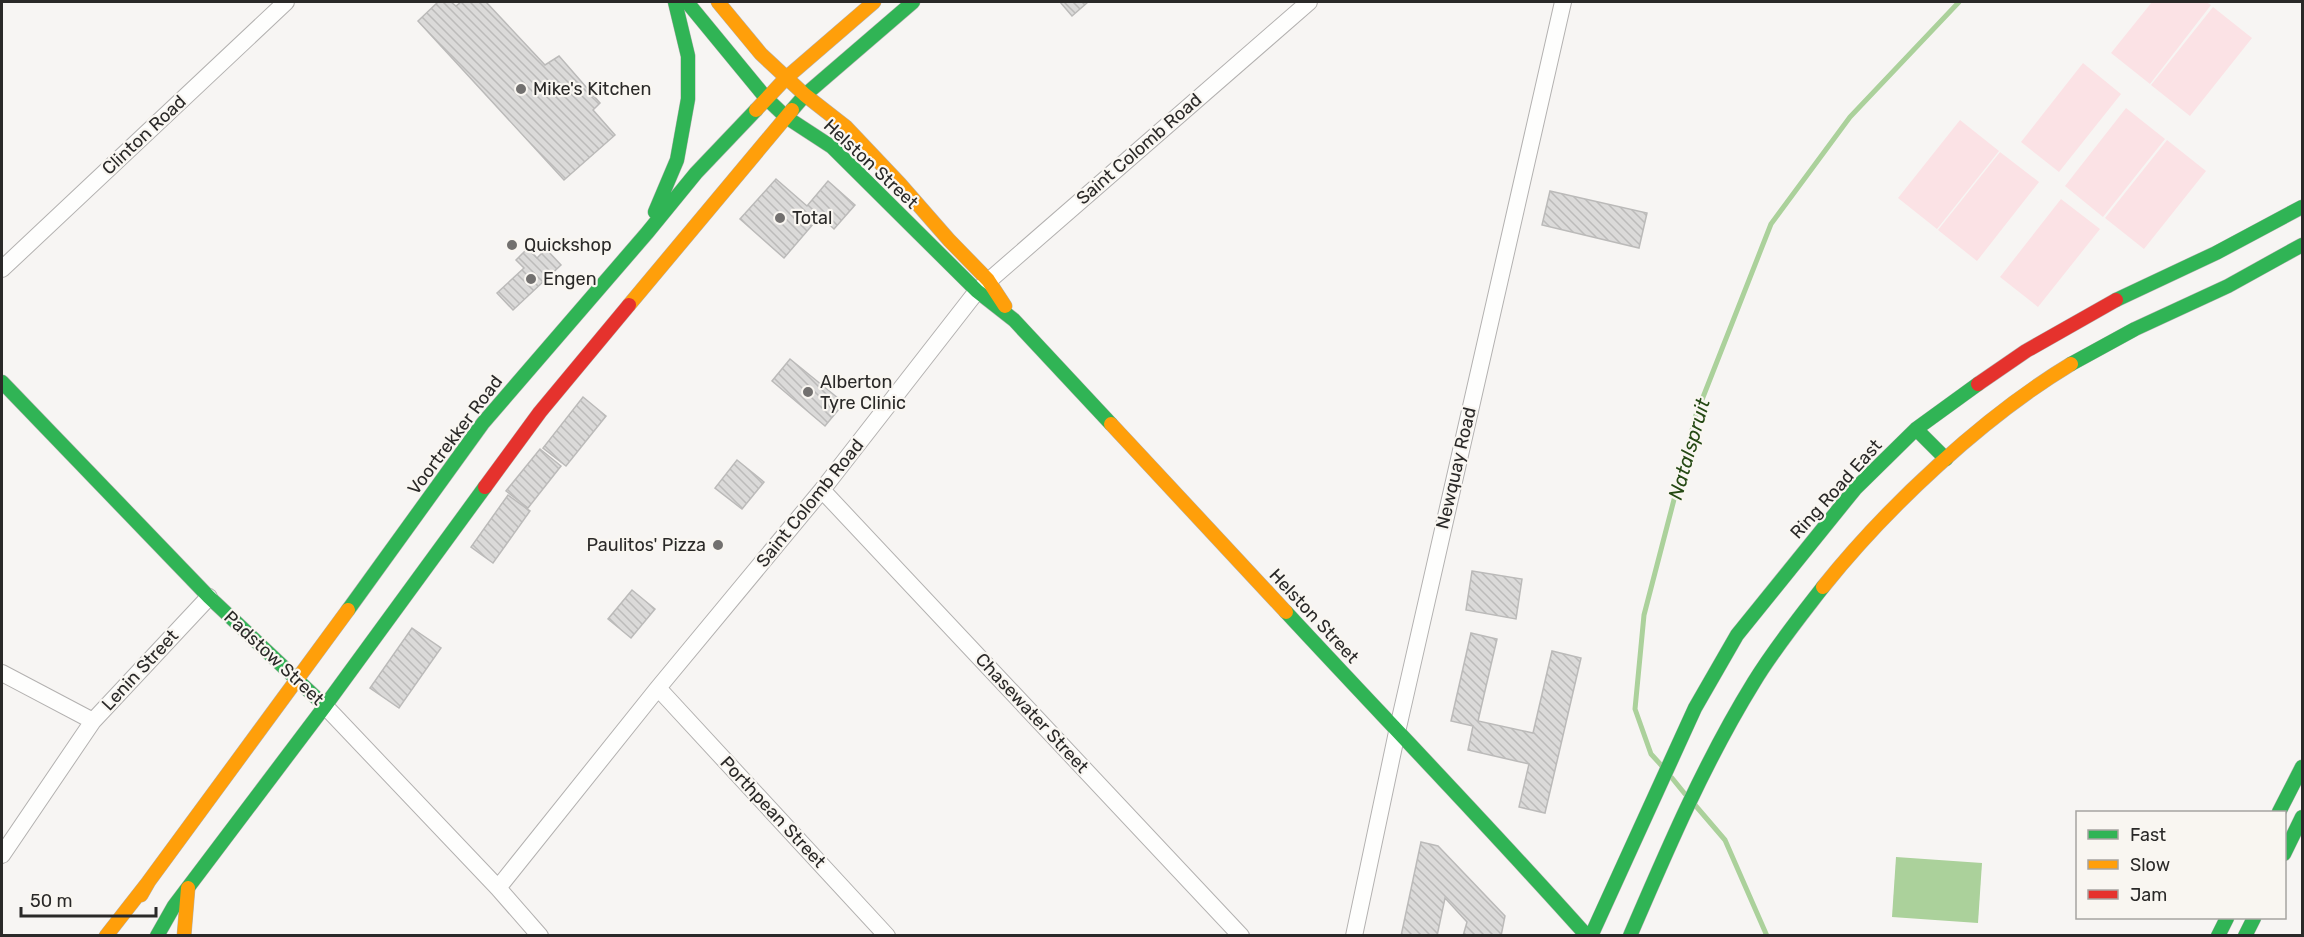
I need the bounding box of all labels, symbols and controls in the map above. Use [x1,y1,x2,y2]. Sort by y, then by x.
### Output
place label: Mike's Kitchen [533,78,651,100]
marker: Mike's Kitchen [514,82,528,96]
street label: Saint Colomb Road [1072,89,1206,209]
street label: Clinton Road [97,91,191,179]
street label: Helston Street [819,115,923,213]
place label: Total [792,207,832,229]
marker: Total [773,211,787,225]
place label: Quickshop [524,234,612,256]
marker: Quickshop [505,238,519,252]
place label: Engen [543,268,597,290]
marker: Engen [524,272,538,286]
street label: Voortrekker Road [403,371,507,499]
place label: Alberton Tyre Clinic [820,371,906,414]
marker: Alberton Tyre Clinic [801,385,815,399]
water label: Natalspruit [1663,395,1715,502]
street label: Newquay Road [1431,405,1481,531]
street label: Saint Colomb Road [752,434,868,572]
street label: Ring Road East [1786,435,1886,543]
place label: Paulitos' Pizza [586,534,706,556]
marker: Paulitos' Pizza [711,538,725,552]
street label: Helston Street [1265,564,1363,668]
street label: Padstow Street [219,606,329,710]
street label: Lenin Street [97,625,183,715]
street label: Chasewater Street [971,648,1093,778]
street label: Porthpean Street [716,752,830,872]
legend [2076,811,2286,919]
text: Fast [2130,824,2166,846]
text: Slow [2130,854,2170,876]
scale bar [21,880,156,918]
text: Jam [2130,884,2167,906]
text: 50 m [30,890,73,912]

